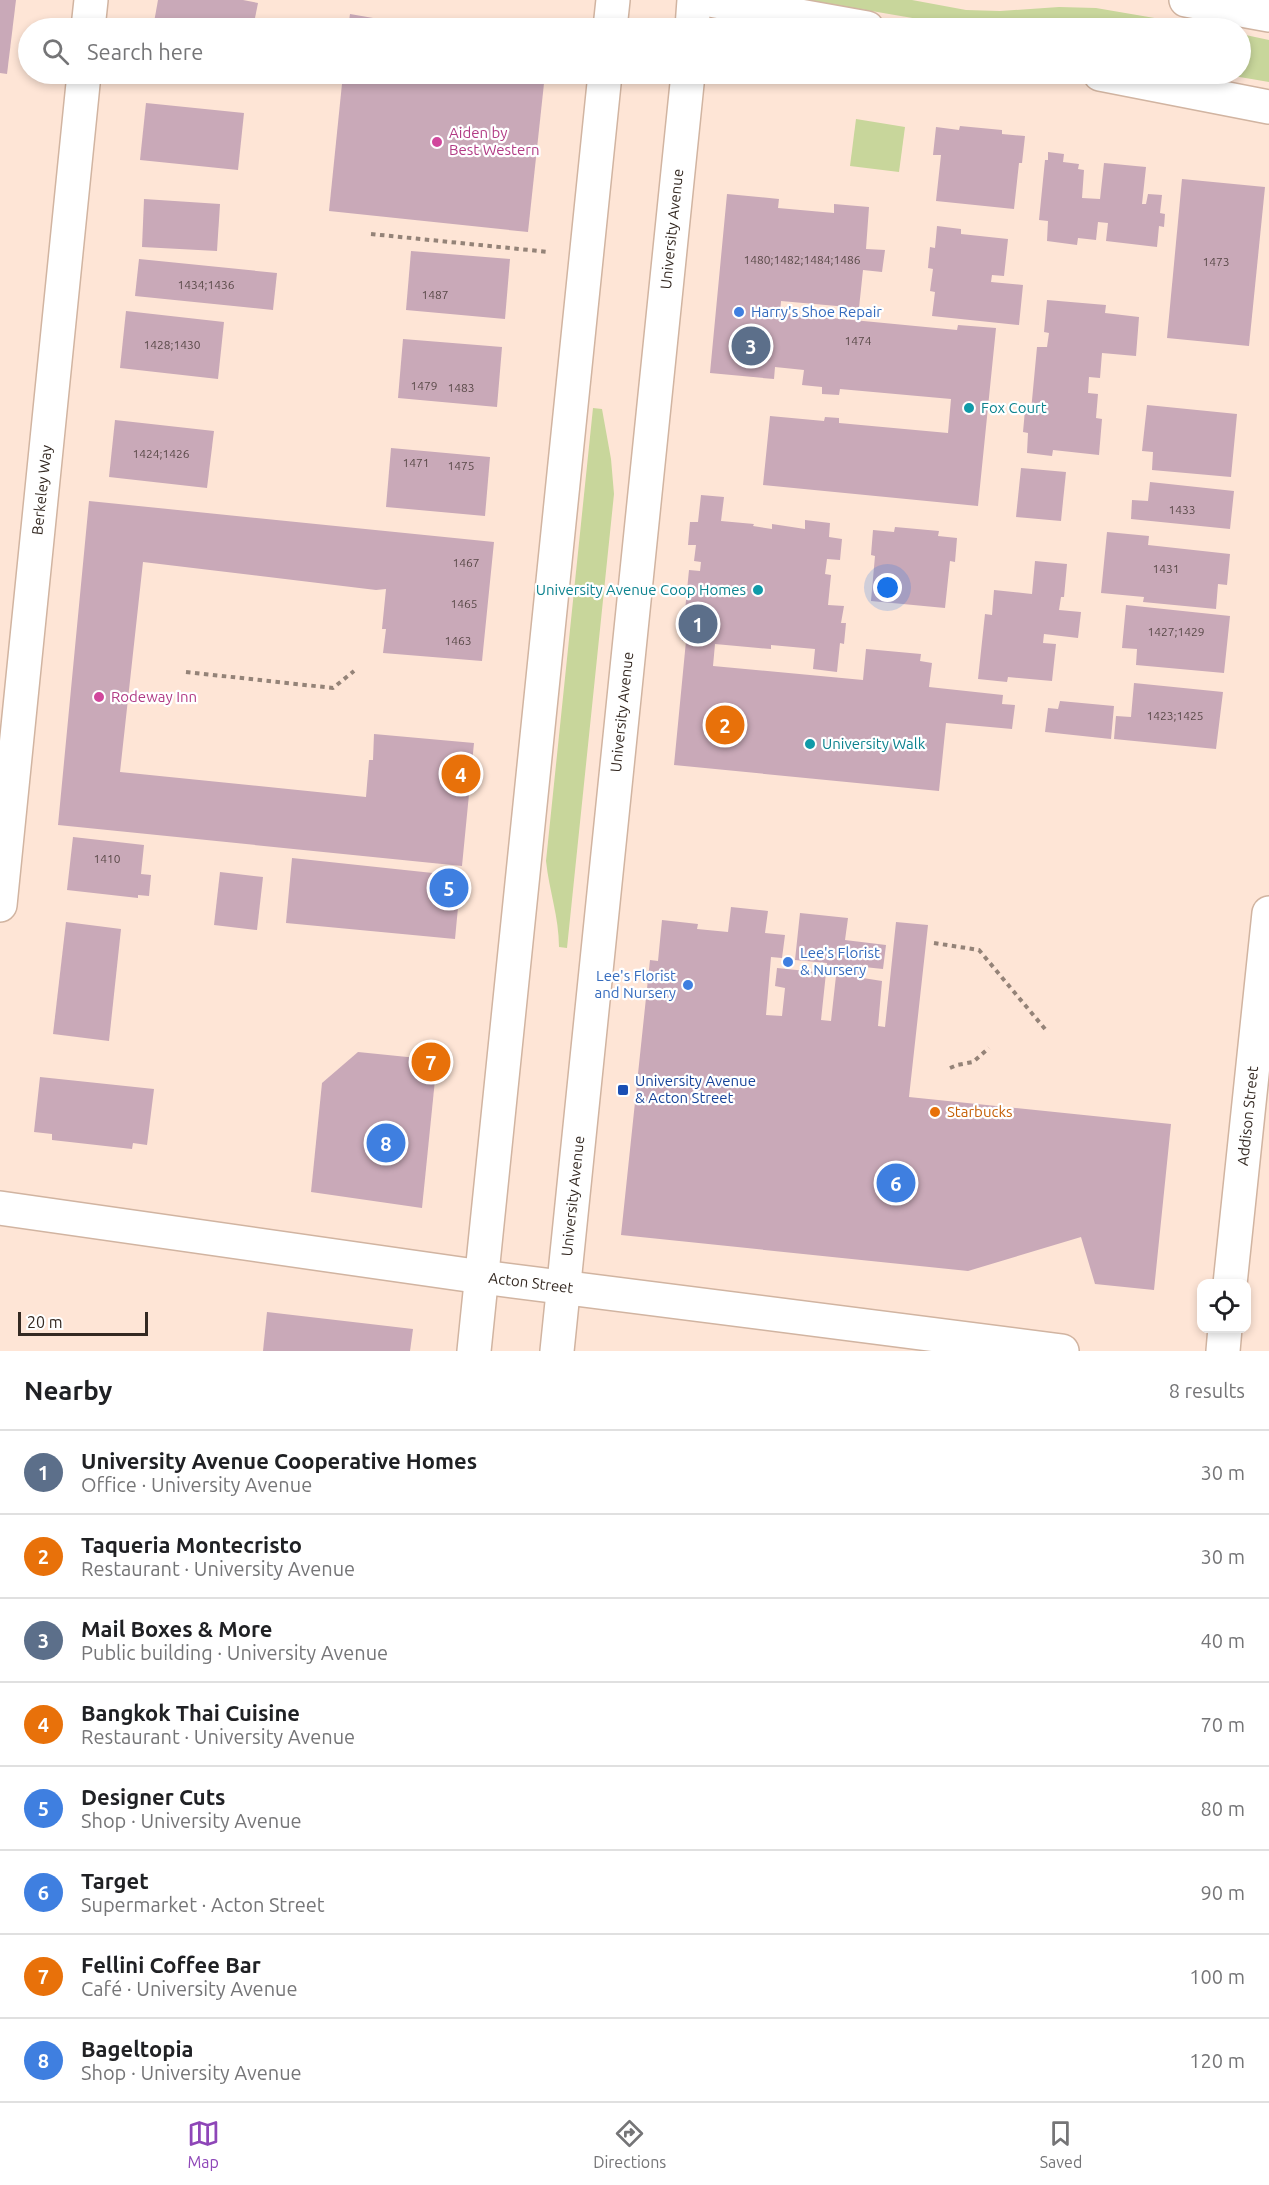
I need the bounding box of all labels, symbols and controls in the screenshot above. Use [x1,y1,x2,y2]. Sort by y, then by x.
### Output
search box [18,18,1251,84]
icon: search [39,35,72,68]
text: Search here [87,39,203,64]
place label: Aiden by Best Western [449,124,539,158]
marker: Aiden by Best Western [430,135,444,149]
street label: University Avenue [657,168,686,290]
house number: 1480;1482;1484;1486 [743,253,861,266]
house number: 1473 [1202,255,1230,268]
house number: 1434;1436 [177,278,235,291]
house number: 1487 [421,288,449,301]
place label: Harry's Shoe Repair [751,303,882,320]
marker: Harry's Shoe Repair [732,305,746,319]
pin: 3 [732,324,771,368]
house number: 1474 [844,334,872,347]
house number: 1428;1430 [143,338,201,351]
house number: 1479 [410,379,438,392]
house number: 1483 [447,381,475,394]
place label: Fox Court [981,399,1047,416]
marker: Fox Court [962,401,976,415]
street label: Berkeley Way [28,444,55,536]
house number: 1424;1426 [132,447,190,460]
house number: 1471 [402,456,430,469]
house number: 1475 [447,459,475,472]
house number: 1433 [1168,503,1196,516]
house number: 1467 [452,556,480,569]
house number: 1431 [1152,562,1180,575]
your location [873,573,902,602]
place label: University Avenue Coop Homes [536,581,746,598]
marker: University Avenue Coop Homes [751,583,765,597]
house number: 1465 [450,597,478,610]
pin: 1 [678,602,718,646]
house number: 1427;1429 [1147,625,1205,638]
house number: 1463 [444,634,472,647]
street label: University Avenue [607,651,636,773]
place label: Rodeway Inn [111,688,197,705]
marker: Rodeway Inn [92,690,106,704]
pin: 2 [706,702,744,748]
house number: 1423;1425 [1146,709,1204,722]
place label: University Walk [822,735,926,752]
marker: University Walk [803,737,817,751]
pin: 4 [442,752,480,796]
house number: 1410 [93,852,121,865]
pin: 5 [430,866,468,910]
place label: Lee's Florist & Nursery [800,944,880,978]
marker: Lee's Florist & Nursery [781,955,795,969]
place label: Lee's Florist and Nursery [595,967,676,1001]
marker: Lee's Florist and Nursery [681,978,695,992]
pin: 7 [412,1040,450,1084]
street label: Addison Street [1234,1065,1261,1167]
place label: University Avenue & Acton Street [635,1072,756,1106]
marker: University Avenue & Acton Street [616,1083,630,1097]
place label: Starbucks [947,1103,1013,1120]
marker: Starbucks [928,1105,942,1119]
pin: 8 [366,1120,406,1166]
street label: University Avenue [558,1135,587,1257]
pin: 6 [876,1160,916,1206]
street label: Acton Street [488,1269,574,1296]
map controls [1197,1279,1251,1333]
button: locate [1197,1279,1251,1333]
scale bar [18,1309,148,1336]
text: 20 m [27,1313,63,1331]
text: Nearby [24,1376,112,1405]
text: 8 results [1169,1379,1245,1402]
text: University Avenue Cooperative Homes [81,1448,477,1473]
text: 1 [38,1461,49,1484]
text: 30 m [1201,1461,1245,1484]
text: Office · University Avenue [81,1473,312,1496]
text: Taqueria Montecristo [81,1532,302,1557]
text: 2 [38,1545,49,1568]
text: 30 m [1201,1545,1245,1568]
text: Restaurant · University Avenue [81,1557,355,1580]
text: Mail Boxes & More [81,1616,273,1641]
text: 3 [38,1629,49,1652]
text: 40 m [1201,1629,1245,1652]
text: Public building · University Avenue [81,1641,388,1664]
text: Bangkok Thai Cuisine [81,1700,300,1725]
text: 4 [38,1713,49,1736]
text: 70 m [1201,1713,1245,1736]
text: Restaurant · University Avenue [81,1725,355,1748]
text: Designer Cuts [81,1784,226,1809]
text: 5 [38,1797,49,1820]
text: 80 m [1201,1797,1245,1820]
text: Shop · University Avenue [81,1809,302,1832]
text: Target [81,1868,149,1893]
text: 6 [38,1881,49,1904]
text: 90 m [1201,1881,1245,1904]
text: Supermarket · Acton Street [81,1893,325,1916]
text: Fellini Coffee Bar [81,1952,261,1977]
text: 7 [38,1965,49,1988]
text: 100 m [1189,1965,1245,1988]
text: Café · University Avenue [81,1977,298,2000]
text: Bageltopia [81,2036,193,2061]
text: 8 [38,2049,49,2072]
text: 120 m [1189,2049,1245,2072]
text: Shop · University Avenue [81,2061,302,2084]
tab: Map [187,2117,220,2171]
tab: Directions [593,2117,666,2171]
tab: Saved [1040,2117,1082,2171]

